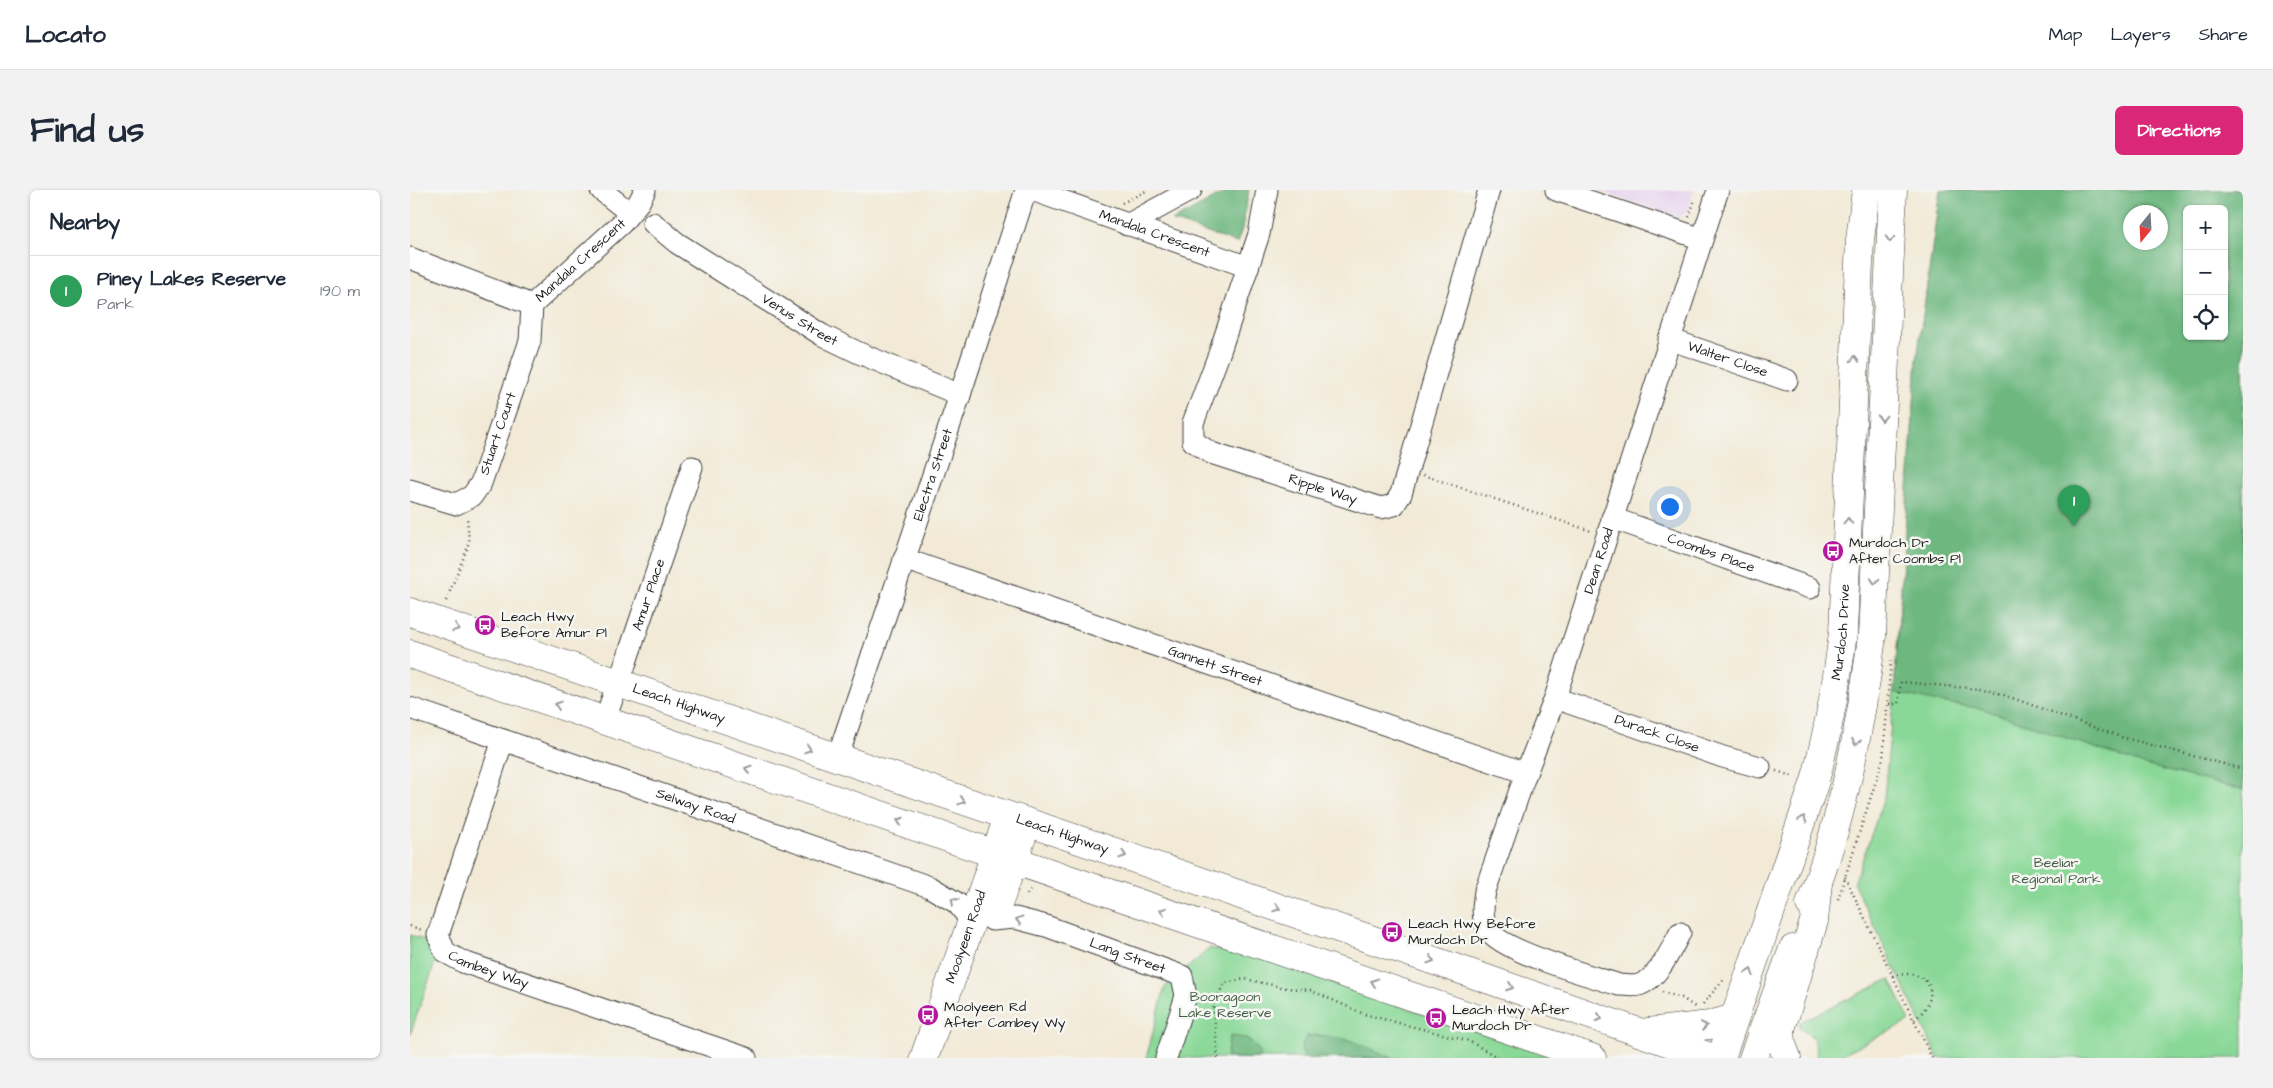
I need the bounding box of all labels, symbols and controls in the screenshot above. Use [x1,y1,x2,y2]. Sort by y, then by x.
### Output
text: Locato [25,18,106,52]
text: Map [2048,22,2082,47]
text: Layers [2110,22,2171,47]
text: Share [2199,22,2248,47]
text: Find us [30,106,144,155]
button: Directions [2115,106,2243,155]
street label: Mandala Crescent [1096,205,1213,263]
north arrow [2123,205,2168,250]
map controls [2183,205,2228,340]
button: + [2183,205,2228,250]
text: Nearby [50,208,120,237]
street label: Mandala Crescent [531,214,631,307]
one-way arrow [1885,235,1896,243]
button: − [2183,250,2228,295]
text: Piney Lakes Reserve [97,266,286,293]
text: 1 [65,280,67,302]
text: 190 m [320,280,360,302]
street label: Venus Street [757,289,841,351]
text: Park [97,293,134,315]
button: locate [2183,295,2228,340]
street label: Walter Close [1685,336,1771,383]
one-way arrow [1850,354,1860,362]
street label: Stuart Court [475,389,522,478]
one-way arrow [1877,415,1887,423]
street label: Electra Street [908,426,958,524]
street label: Ripple Way [1286,469,1360,510]
pin: 1 [2058,485,2090,526]
your location [1657,494,1683,520]
one-way arrow [1843,517,1853,524]
street label: Dean Road [1579,525,1619,597]
street label: Coombs Place [1664,528,1758,578]
place label: Murdoch Dr After Coombs Pl [1849,533,1961,569]
bus stop icon: Murdoch Dr After Coombs Pl [1821,539,1845,563]
street label: Amur Place [627,556,670,633]
one-way arrow [1869,577,1880,585]
street label: Murdoch Drive [1827,583,1855,682]
place label: Leach Hwy Before Amur Pl [501,607,607,643]
bus stop icon: Leach Hwy Before Amur Pl [473,613,497,637]
one-way arrow [451,622,460,632]
street label: Gannett Street [1165,641,1265,692]
street label: Leach Highway [630,679,728,729]
one-way arrow [554,701,562,711]
street label: Durack Close [1612,710,1702,758]
one-way arrow [1851,738,1862,746]
one-way arrow [803,743,812,753]
one-way arrow [744,765,752,775]
street label: Selway Road [653,783,738,829]
one-way arrow [957,795,966,805]
street label: Leach Highway [1013,809,1112,859]
one-way arrow [1797,815,1807,823]
one-way arrow [896,817,904,827]
one-way arrow [1119,850,1127,860]
park label: Beeliar Regional Park [2011,853,2101,889]
street label: Moolyeen Road [941,888,992,986]
one-way arrow [950,898,959,907]
one-way arrow [1273,902,1281,912]
one-way arrow [1159,907,1168,917]
place label: Leach Hwy Before Murdoch Dr [1408,914,1536,950]
one-way arrow [1015,915,1024,926]
bus stop icon: Leach Hwy Before Murdoch Dr [1380,920,1404,944]
street label: Lang Street [1087,933,1169,979]
street label: Cambey Way [444,946,532,994]
one-way arrow [1426,954,1435,964]
one-way arrow [1744,969,1754,977]
one-way arrow [1370,978,1378,988]
one-way arrow [1506,981,1514,991]
park label: Booragoon Lake Reserve [1178,987,1272,1023]
place label: Moolyeen Rd After Cambey Wy [944,997,1066,1033]
place label: Leach Hwy After Murdoch Dr [1452,1000,1569,1036]
bus stop icon: Moolyeen Rd After Cambey Wy [916,1003,940,1027]
bus stop icon: Leach Hwy After Murdoch Dr [1424,1006,1448,1030]
one-way arrow [1594,1013,1603,1023]
one-way arrow [1701,1021,1709,1032]

